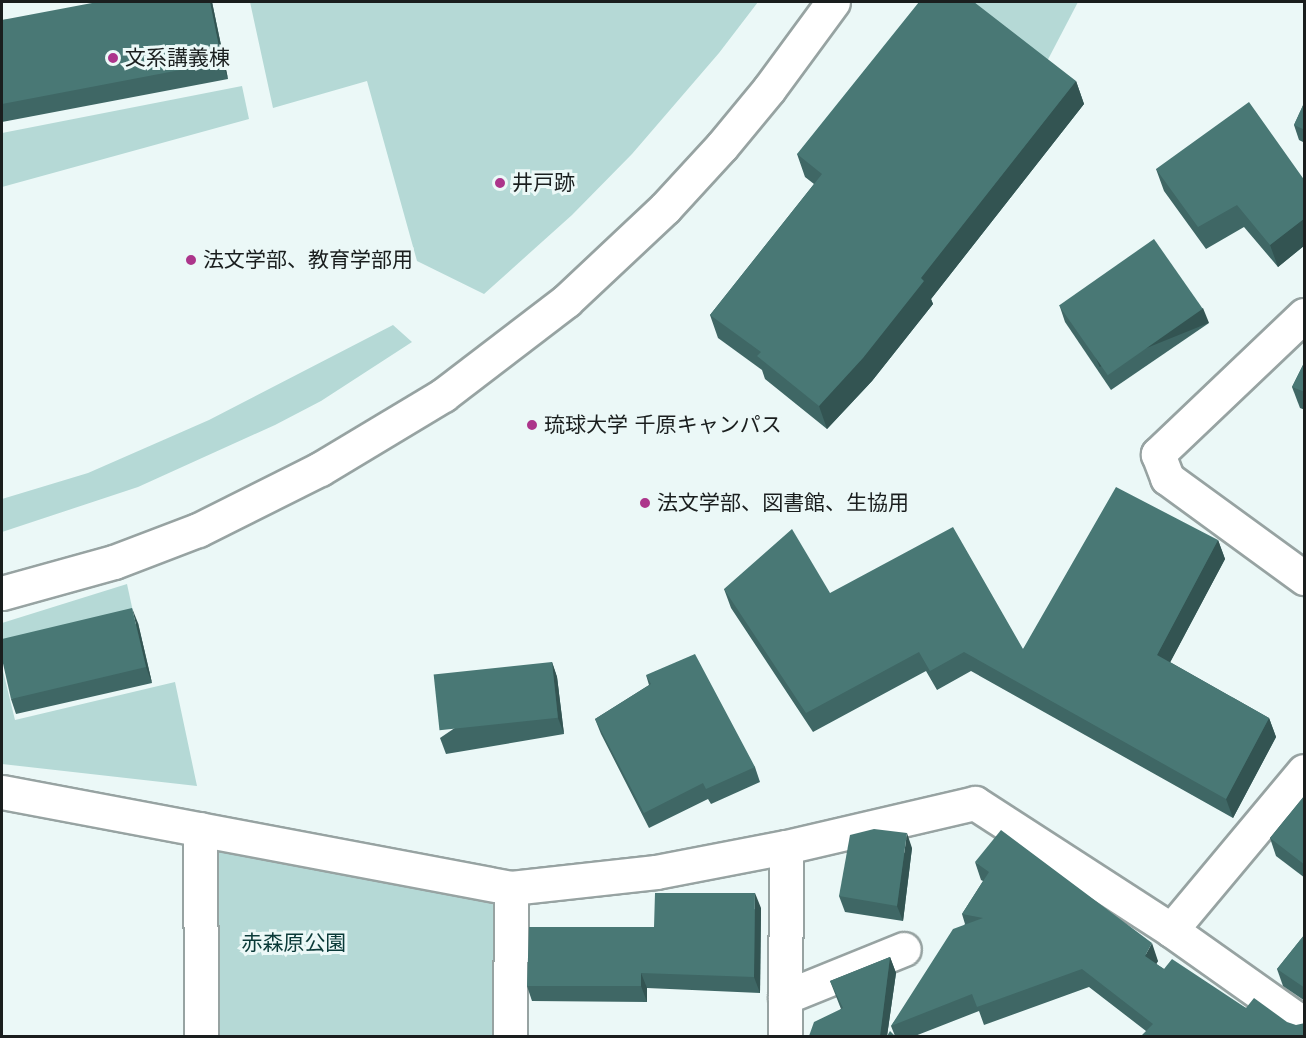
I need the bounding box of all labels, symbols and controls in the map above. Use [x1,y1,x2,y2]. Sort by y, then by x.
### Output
place label: 文系講義棟 [125,45,230,71]
marker: 文系講義棟 [106,51,120,65]
place label: 井戸跡 [512,170,575,196]
marker: 井戸跡 [493,176,507,190]
place label: 法文学部、教育学部用 [203,247,413,273]
marker: 法文学部、教育学部用 [184,253,198,267]
place label: 琉球大学 千原キャンパス [544,412,782,438]
marker: 琉球大学 千原キャンパス [525,418,539,432]
place label: 法文学部、図書館、生協用 [657,490,909,516]
marker: 法文学部、図書館、生協用 [638,496,652,510]
park label: 赤森原公園 [242,930,346,956]

